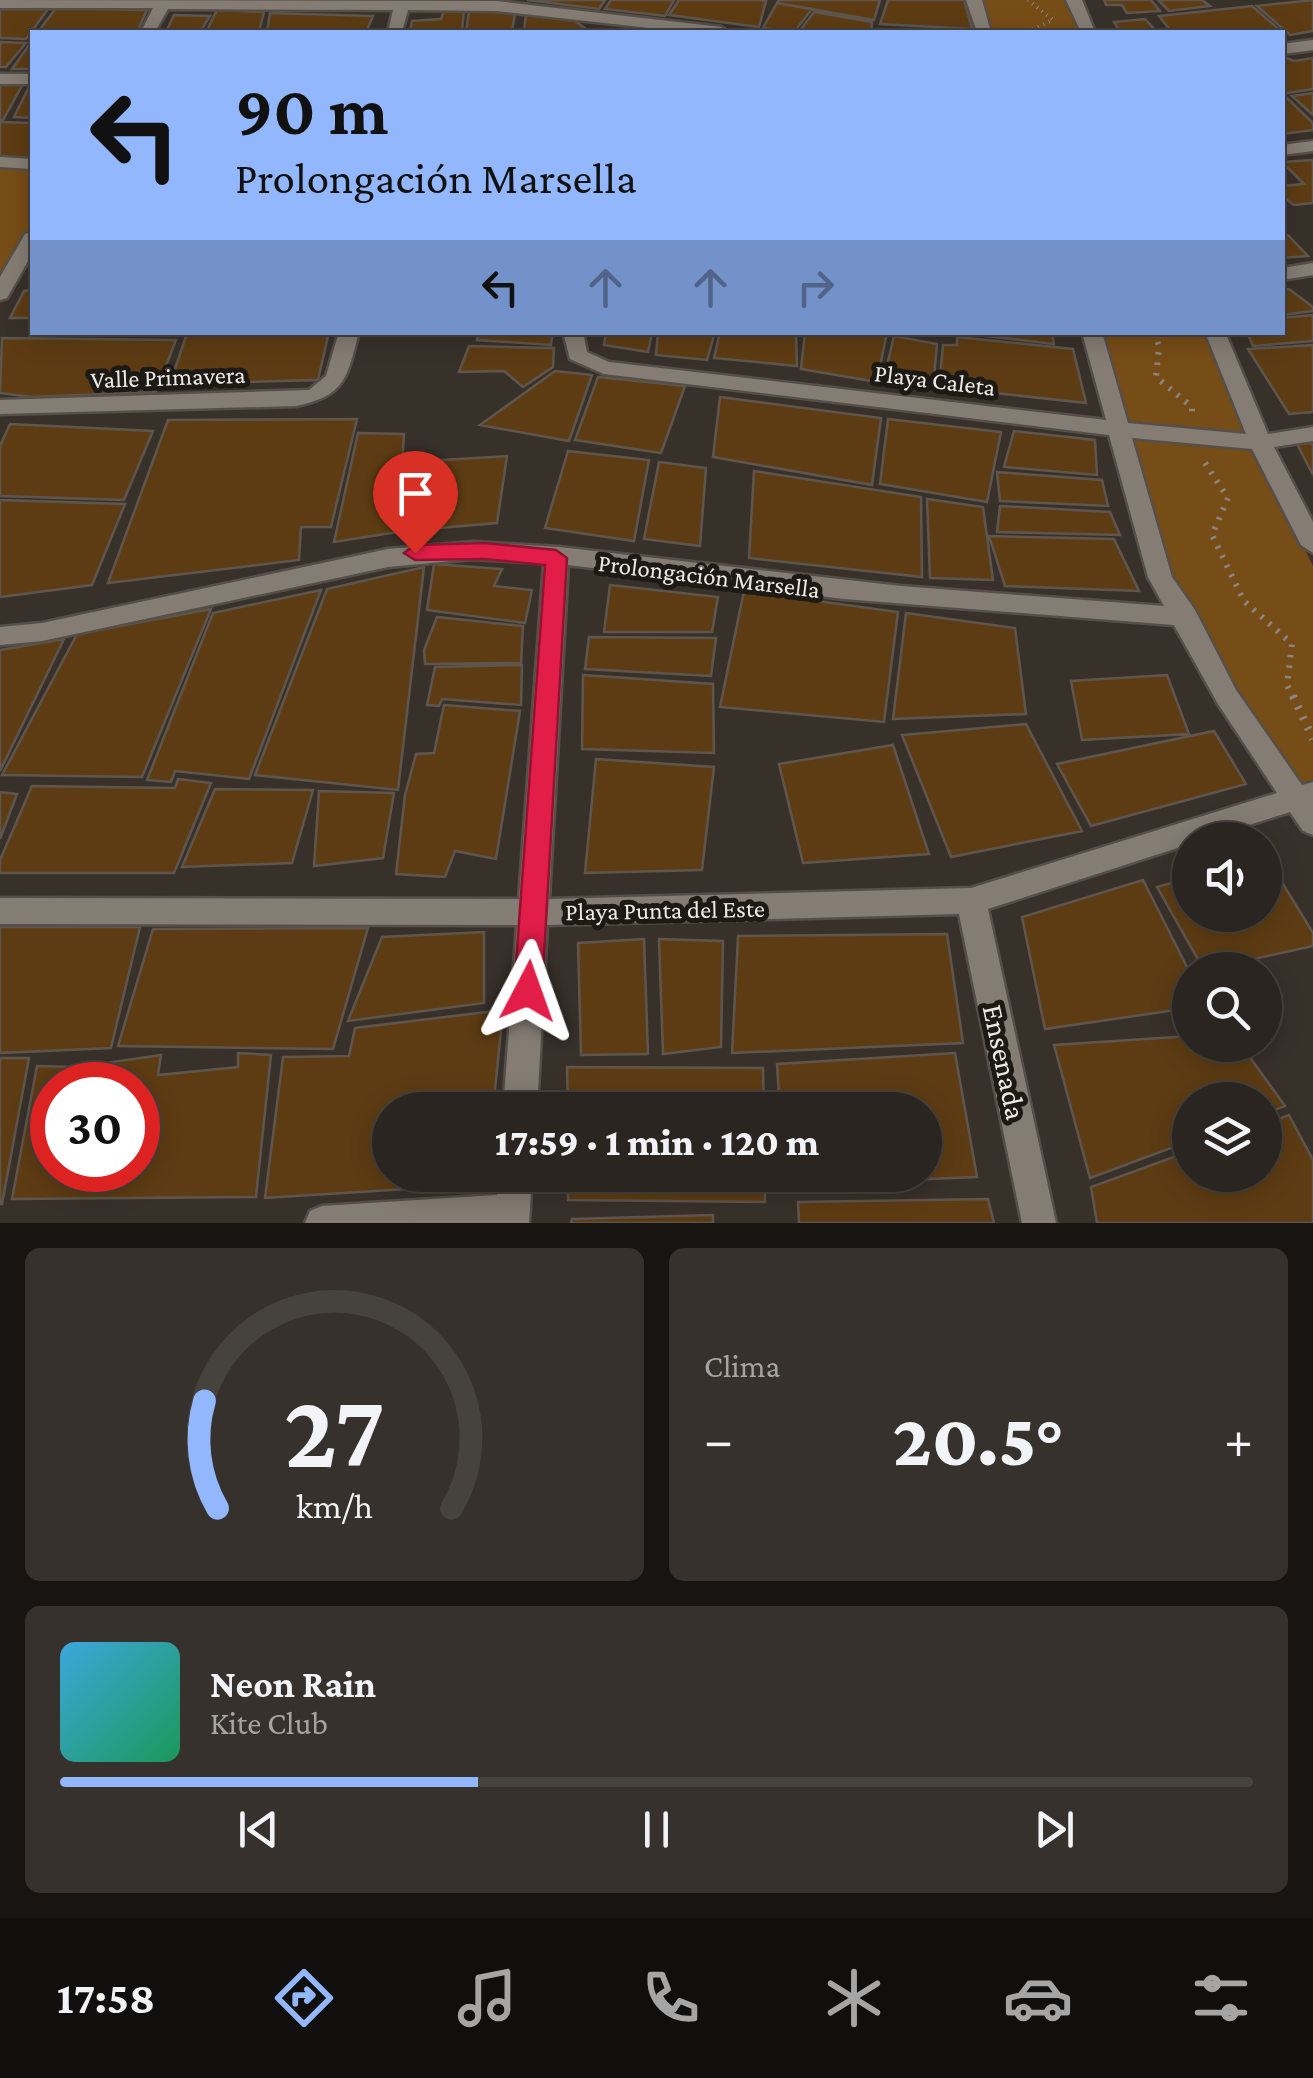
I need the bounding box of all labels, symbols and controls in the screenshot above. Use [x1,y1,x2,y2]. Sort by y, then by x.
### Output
icon: left [70,70,200,200]
text: 90 m [235,71,388,149]
text: Prolongación Marsella [235,153,637,203]
icon: left [473,260,528,315]
icon: ahead [578,260,633,315]
icon: ahead [683,260,738,315]
icon: right [788,260,843,315]
street label: Playa Caleta [873,359,997,402]
street label: Valle Primavera [90,361,246,393]
pin [373,451,458,554]
icon: arrive [388,466,443,521]
street label: Prolongación Marsella [596,549,822,604]
map controls [1172,822,1282,1192]
button: sound [1172,822,1282,932]
street label: Playa Punta del Este [565,895,765,926]
position arrow [476,939,580,1043]
button: search [1172,952,1282,1062]
street label: Ensenada [977,1001,1033,1123]
speed limit sign: 30 [30,1062,160,1192]
button: layers [1172,1082,1282,1192]
text: 17:59 · 1 min · 120 m [495,1121,819,1163]
text: Clima [704,1348,780,1384]
text: 27 [284,1373,385,1488]
text: 20.5° [893,1398,1064,1481]
text: − [704,1409,733,1470]
text: + [1224,1409,1253,1470]
text: km/h [296,1486,373,1526]
text: Neon Rain [210,1663,376,1705]
text: Kite Club [210,1705,328,1741]
icon: previous [231,1802,286,1857]
icon: pause [629,1802,684,1857]
icon: next [1027,1802,1082,1857]
icon: directions [269,1963,339,2033]
icon: music [452,1963,522,2033]
icon: phone [636,1963,706,2033]
icon: climate [819,1963,889,2033]
icon: car [1003,1963,1073,2033]
icon: filters [1186,1963,1256,2033]
text: 17:58 [57,1973,155,2023]

